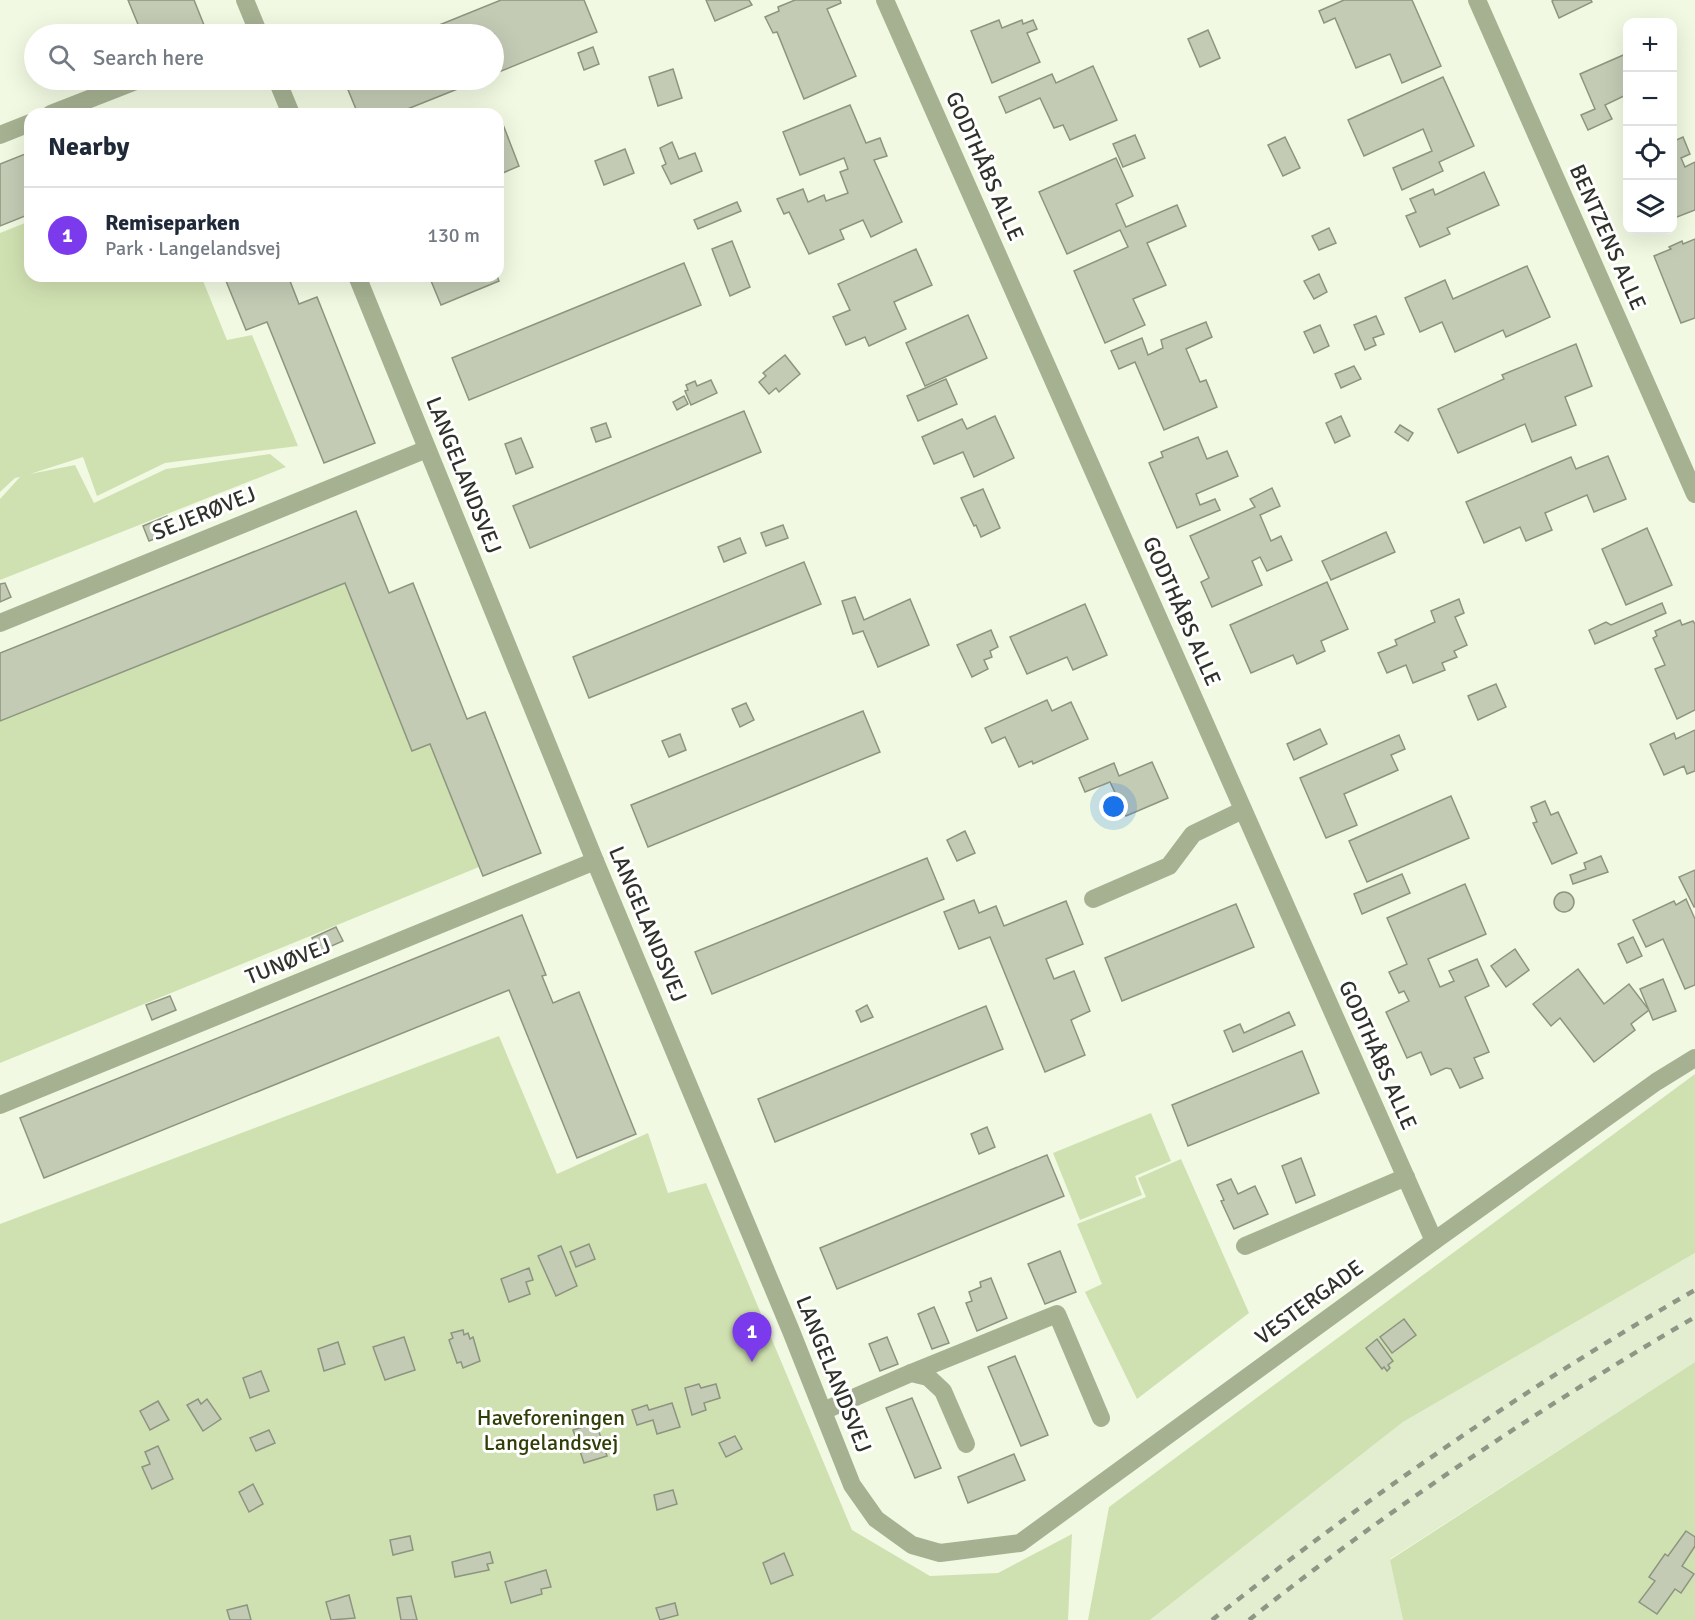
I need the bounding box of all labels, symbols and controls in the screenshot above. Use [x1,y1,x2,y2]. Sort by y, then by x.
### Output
map controls [1623,18,1677,234]
button: + [1623,18,1677,72]
search box [24,24,504,90]
icon: search [45,41,78,74]
text: Search here [93,44,204,71]
button: − [1623,72,1677,126]
street label: GODTHÅBS ALLE [940,87,1030,245]
button: locate [1623,126,1677,180]
text: Nearby [48,131,129,163]
street label: BENTZENS ALLE [1564,160,1652,314]
button: layers [1623,180,1677,234]
text: Remiseparken [105,209,240,236]
text: 1 [62,223,73,248]
text: 130 m [427,223,480,248]
text: Park · Langelandsvej [105,236,281,261]
street label: LANGELANDSVEJ [420,393,508,557]
street label: SEJERØVEJ [148,480,260,546]
street label: GODTHÅBS ALLE [1137,532,1227,690]
your location [1099,792,1128,821]
street label: LANGELANDSVEJ [603,842,693,1006]
street label: TUNØVEJ [241,932,335,990]
street label: GODTHÅBS ALLE [1333,976,1423,1134]
street label: VESTERGADE [1250,1254,1368,1350]
street label: LANGELANDSVEJ [790,1292,878,1456]
pin: 1 [732,1312,771,1362]
park label: Haveforeningen Langelandsvej [477,1404,625,1456]

